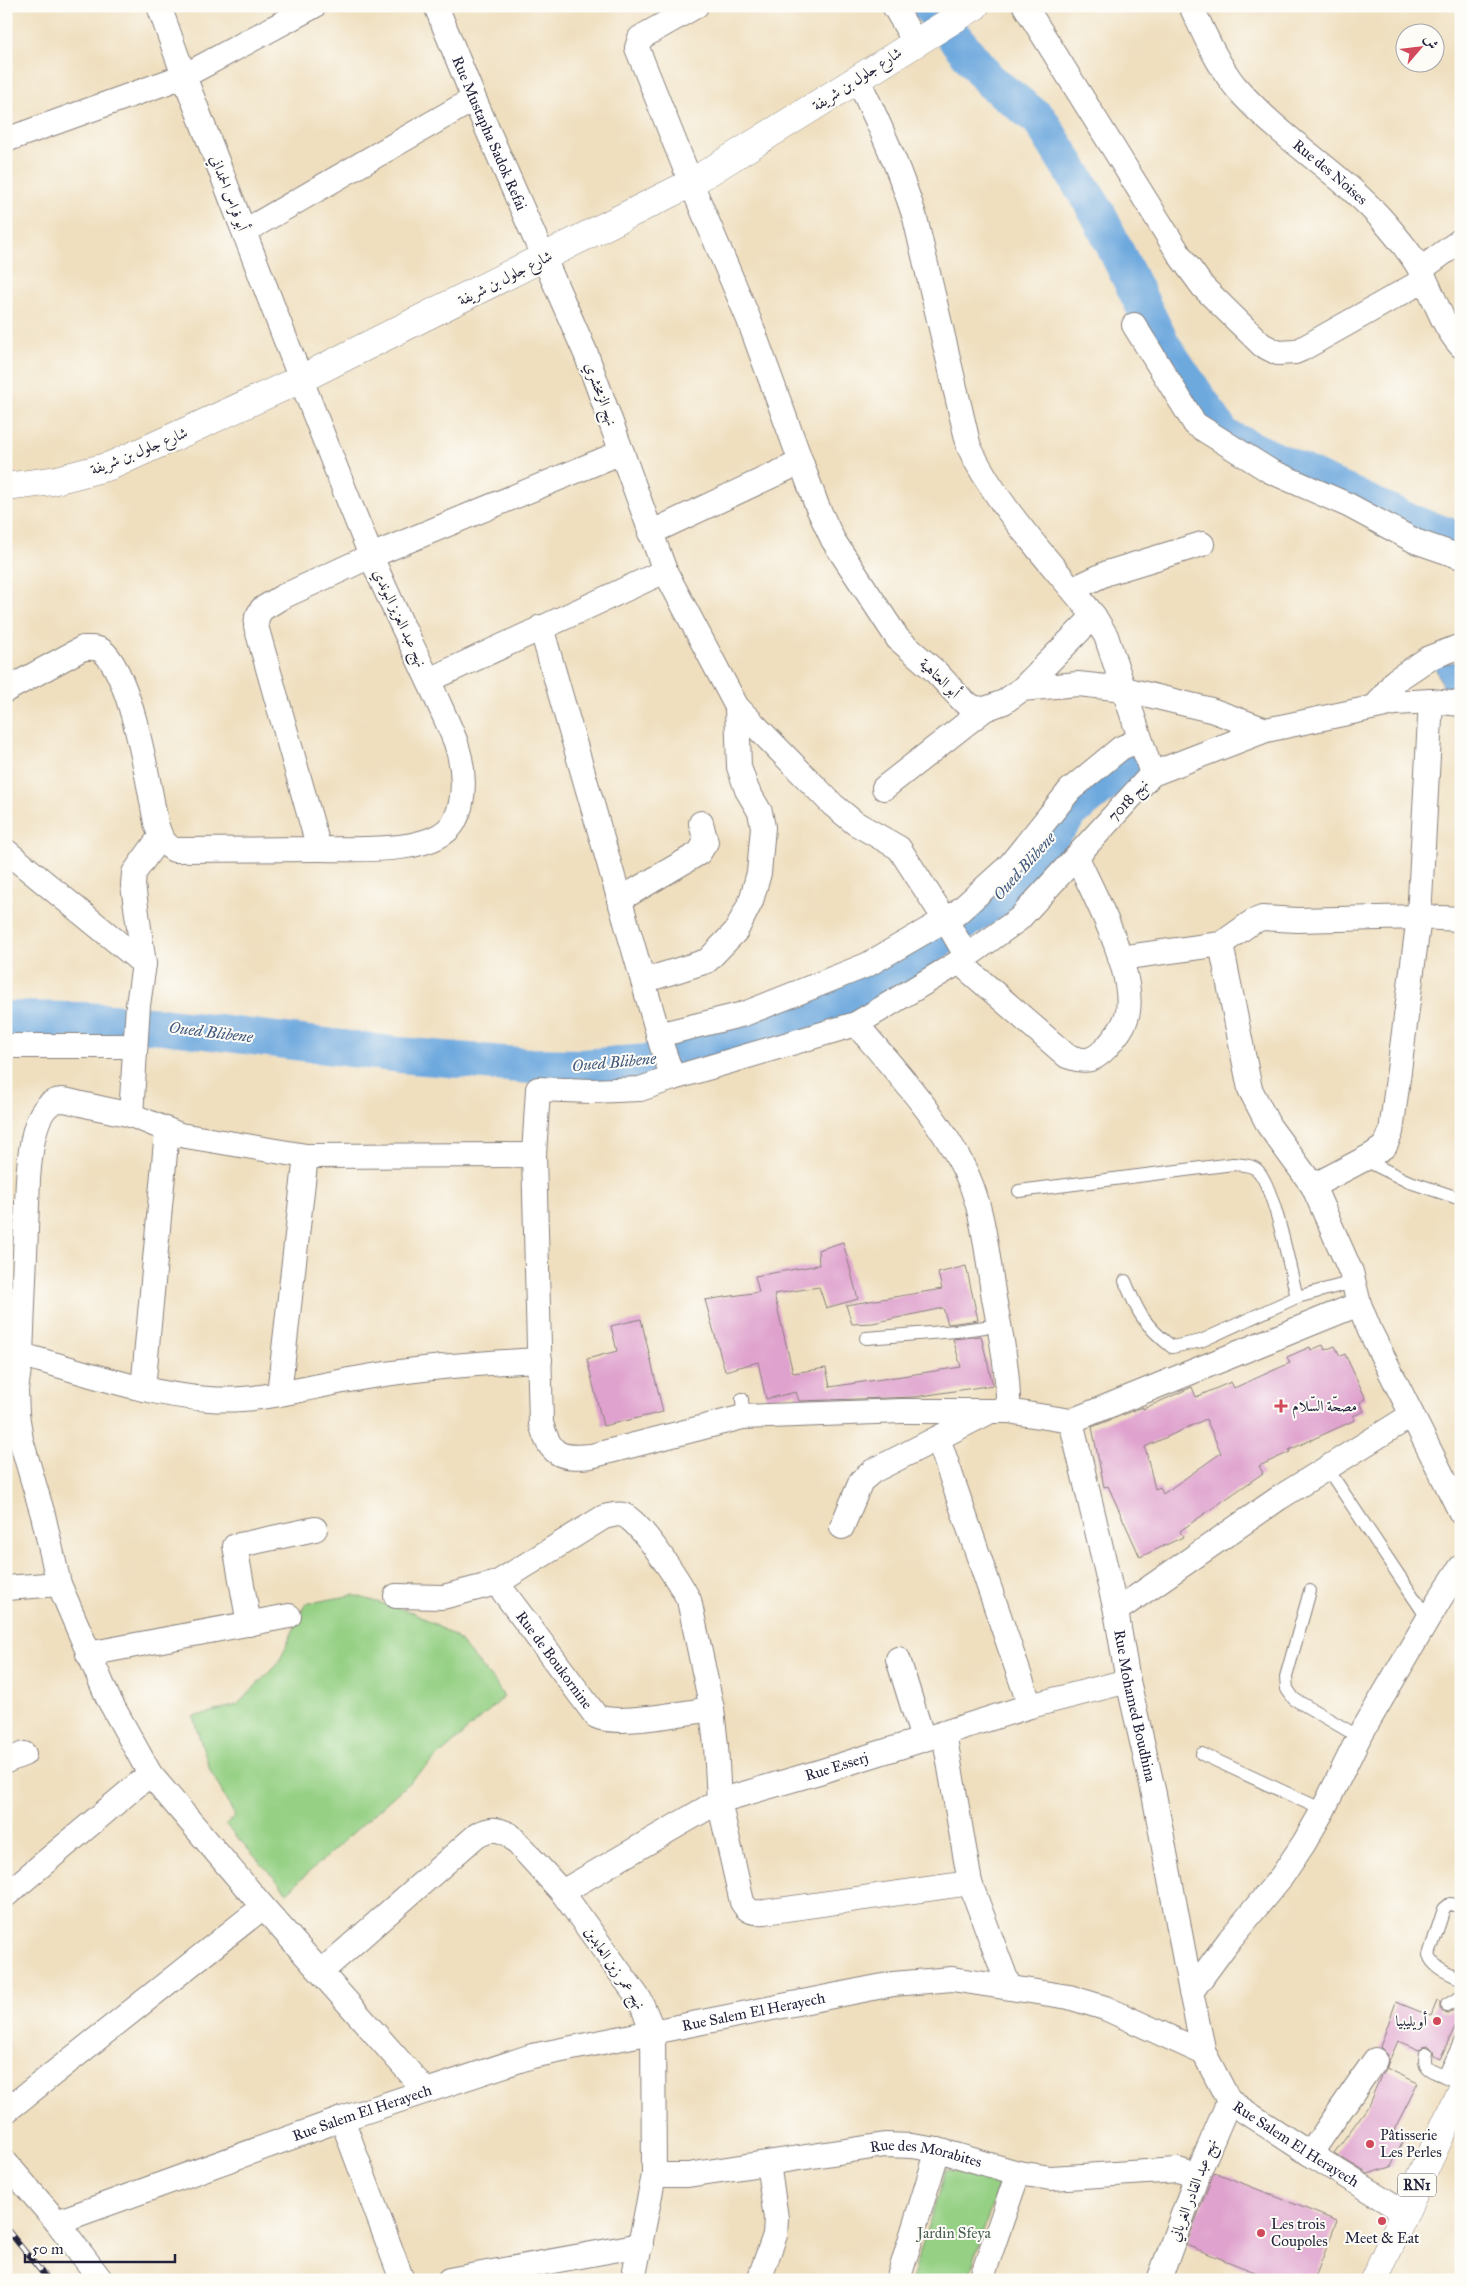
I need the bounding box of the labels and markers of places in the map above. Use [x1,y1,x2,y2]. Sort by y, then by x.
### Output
place label: مصحّة السّلام [1292,1395,1357,1419]
marker: مصحّة السّلام [1274,1399,1288,1413]
place label: أويليبيا [1395,2010,1427,2030]
marker: أويليبيا [1431,2015,1443,2027]
place label: Pâtisserie Les Perles [1380,2126,1442,2161]
marker: Pâtisserie Les Perles [1364,2138,1376,2150]
place label: Les trois Coupoles [1271,2215,1328,2250]
marker: Meet & Eat [1376,2215,1388,2227]
marker: Les trois Coupoles [1255,2227,1267,2239]
place label: Meet & Eat [1345,2229,1420,2247]

